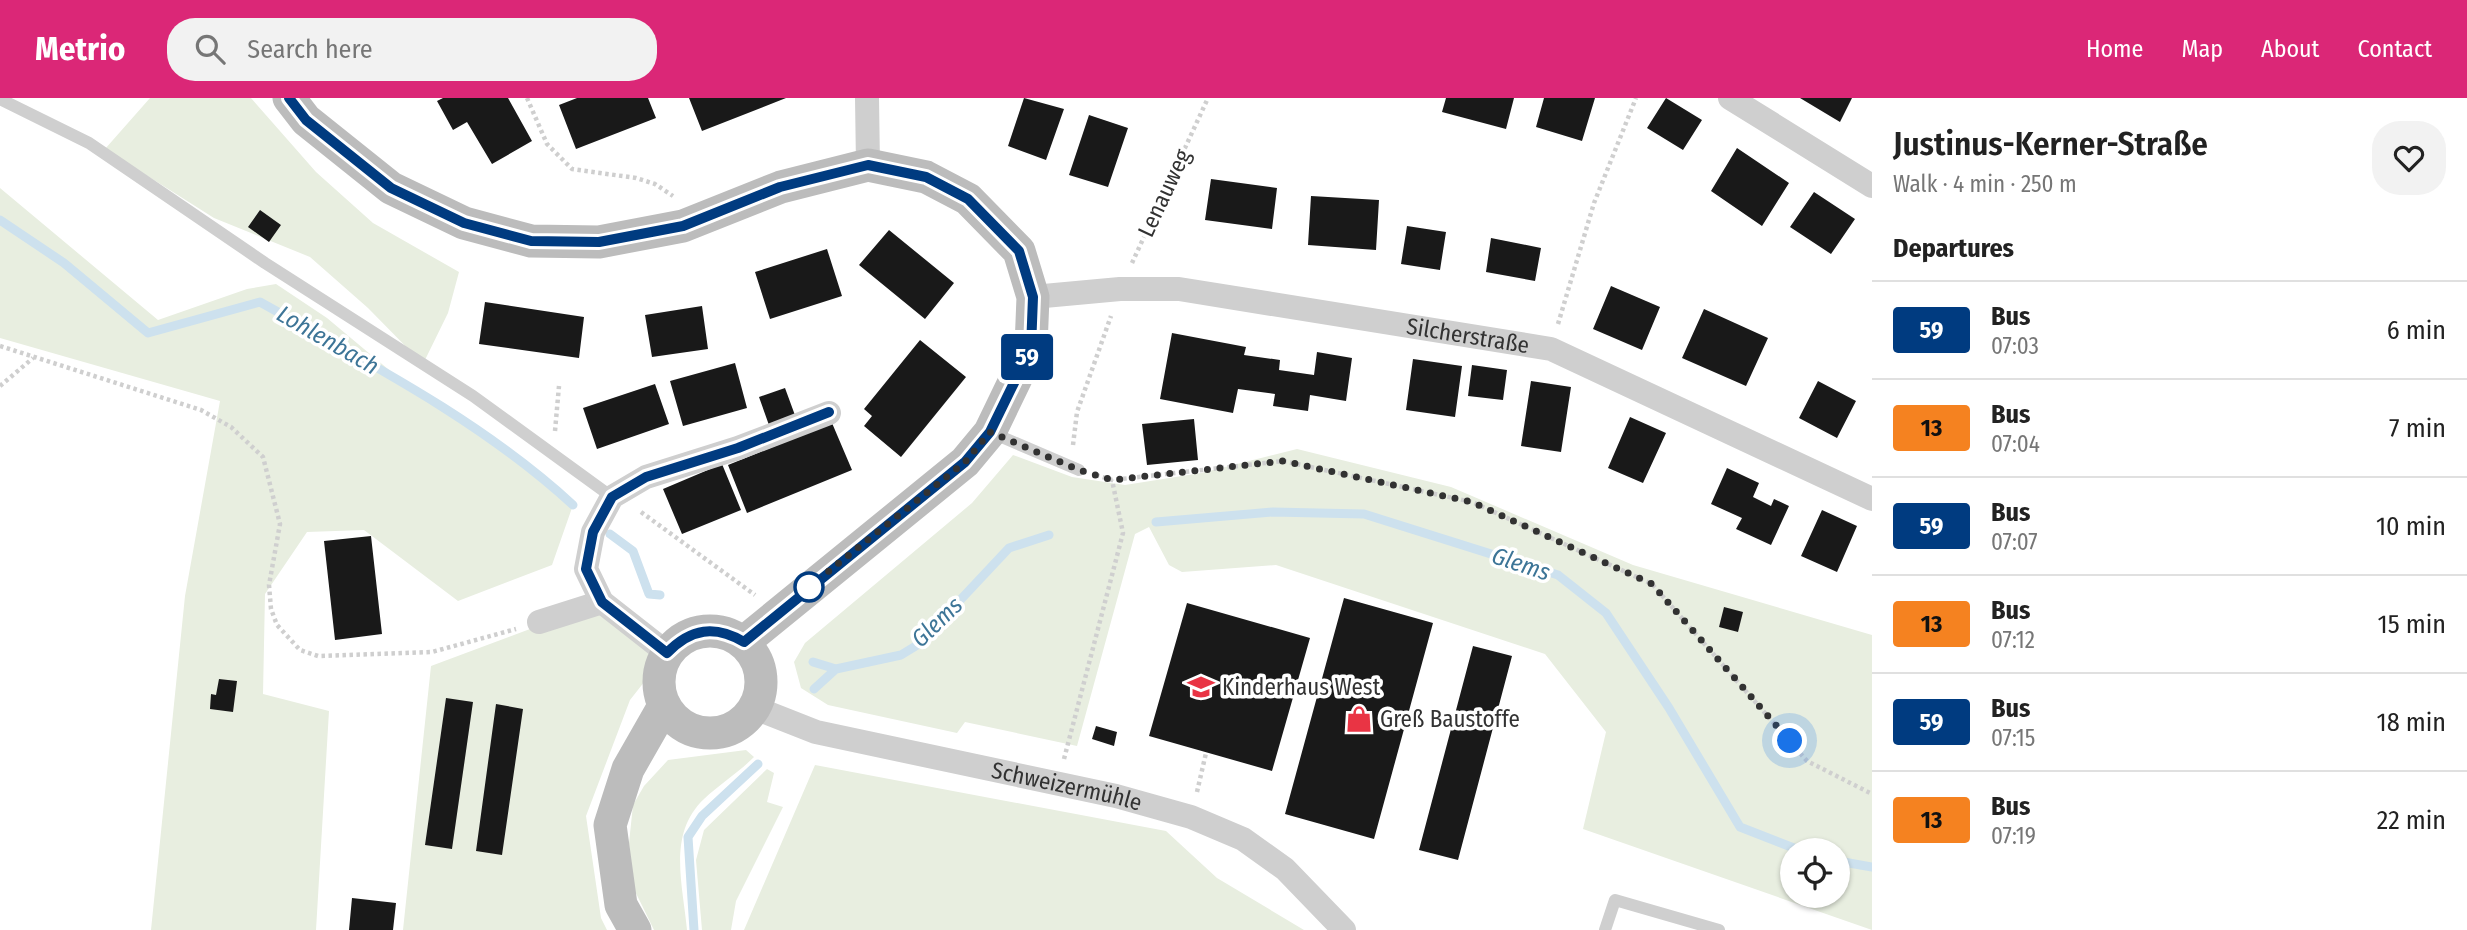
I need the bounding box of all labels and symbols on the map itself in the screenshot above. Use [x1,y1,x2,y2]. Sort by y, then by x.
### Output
street label: Lenauweg [1132,144,1197,241]
water label: Lohlenbach [272,300,384,380]
street label: Silcherstraße [1404,312,1531,359]
line badge: 59 [996,334,1058,380]
water label: Glems [1488,541,1554,587]
unlabelled marker [794,572,824,602]
water label: Glems [906,591,968,653]
school or university icon: Kinderhaus West [1186,672,1216,702]
place label: Kinderhaus West [1222,673,1381,701]
shop icon: Greß Baustoffe [1344,704,1374,734]
place label: Greß Baustoffe [1380,705,1520,733]
your location [1772,723,1807,758]
street label: Schweizermühle [989,756,1145,817]

